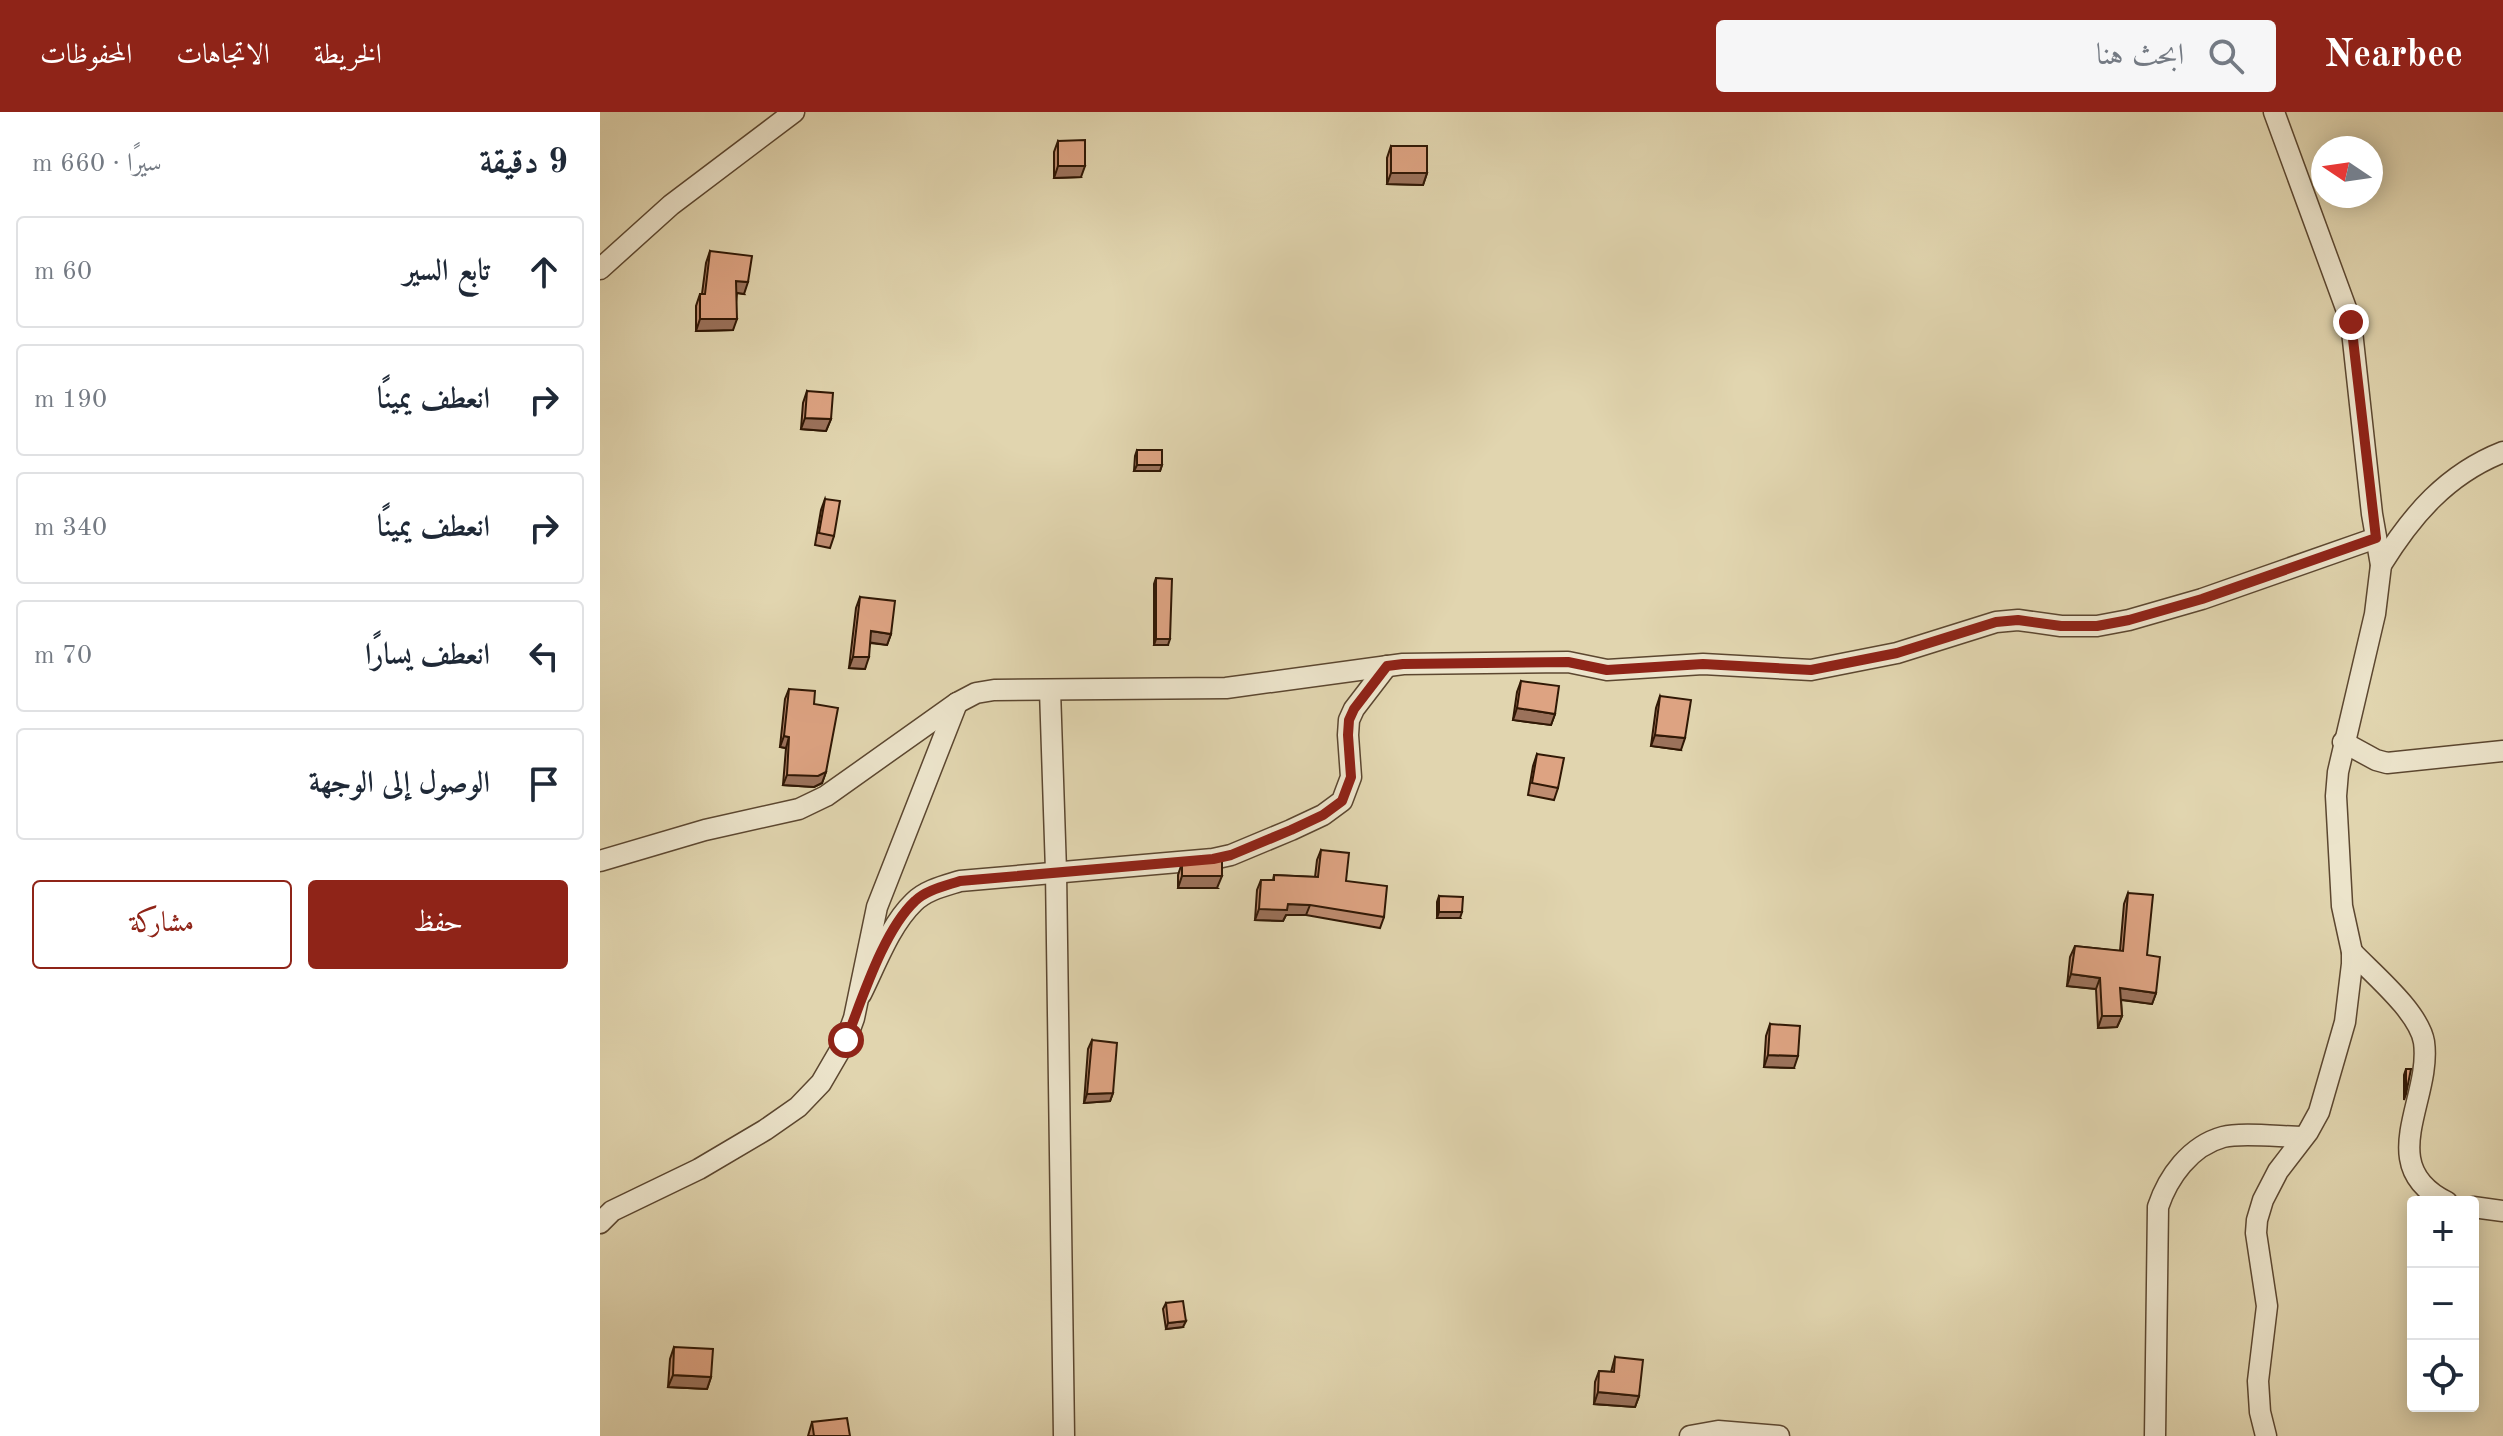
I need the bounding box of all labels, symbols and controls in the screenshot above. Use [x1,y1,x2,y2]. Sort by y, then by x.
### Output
search box [1716,20,2276,92]
icon: search [2204,34,2248,78]
text: Nearbee [2324,37,2463,75]
text: ابحث هنا [2096,41,2184,71]
text: المحفوظات [40,42,132,70]
text: الاتجاهات [176,42,270,70]
text: الخريطة [314,42,382,70]
north arrow [2311,136,2383,208]
text: 9 دقيقة [479,146,568,180]
text: سيرًا · 660 m [32,151,162,177]
icon: ahead [522,250,566,294]
text: تابع السير [403,257,490,287]
text: 60 m [34,259,92,285]
route end [2333,304,2369,340]
icon: right [522,378,566,422]
text: انعطف يمينًا [377,385,490,415]
text: 190 m [34,387,107,413]
icon: right [522,506,566,550]
text: انعطف يمينًا [377,513,490,543]
text: 340 m [34,515,107,541]
icon: left [522,634,566,678]
text: انعطف يسارًا [365,641,490,671]
text: 70 m [34,643,92,669]
icon: arrive [522,762,566,806]
text: الوصول إلى الوجهة [309,769,490,799]
button: مشاركة [32,880,292,969]
button: حفظ [308,880,568,969]
route start [828,1022,864,1058]
map controls [2407,1196,2479,1412]
button: + [2407,1196,2479,1268]
button: − [2407,1268,2479,1340]
button: locate [2407,1340,2479,1412]

